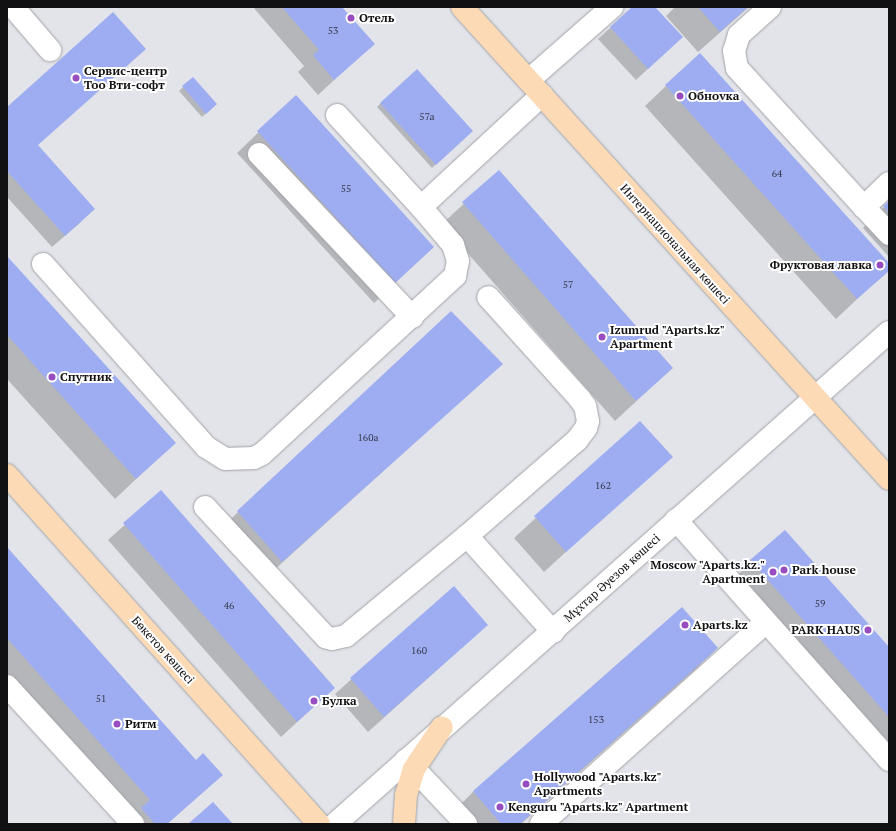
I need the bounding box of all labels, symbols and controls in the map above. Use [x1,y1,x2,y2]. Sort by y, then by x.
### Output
place label: Отель [359,11,394,25]
marker: Отель [346,13,356,23]
house number: 53 [328,25,338,37]
place label: Сервис-центр Тоо Вти-софт [84,64,167,92]
marker: Сервис-центр Тоо Вти-софт [71,73,81,83]
place label: Обноvка [688,89,739,103]
marker: Обноvка [675,91,685,101]
house number: 57а [419,111,435,123]
house number: 64 [772,168,782,180]
street label: Интернациональная көшесі [617,181,733,307]
house number: 55 [341,183,351,195]
place label: Фруктовая лавка [769,258,872,272]
marker: Фруктовая лавка [875,260,885,270]
house number: 57 [563,279,573,291]
place label: Izumrud "Aparts.kz" Apartment [610,323,725,351]
marker: Izumrud "Aparts.kz" Apartment [597,332,607,342]
place label: Спутник [60,370,112,384]
marker: Спутник [47,372,57,382]
house number: 160а [357,432,379,444]
house number: 162 [595,480,611,492]
street label: Мұхтар Әуезов көшесі [561,531,663,625]
place label: Moscow "Aparts.kz." Apartment [650,558,765,586]
place label: Park house [792,563,856,577]
marker: Park house [779,565,789,575]
marker: Moscow "Aparts.kz." Apartment [768,567,778,577]
house number: 59 [815,598,825,610]
house number: 46 [224,600,234,612]
street label: Бөкетов көшесі [129,613,197,687]
place label: Aparts.kz [693,618,748,632]
marker: Aparts.kz [680,620,690,630]
place label: PARK HAUS [791,623,860,637]
marker: PARK HAUS [863,625,873,635]
house number: 160 [411,645,427,657]
house number: 51 [96,693,106,705]
place label: Булка [322,694,357,708]
marker: Булка [309,696,319,706]
house number: 153 [588,714,604,726]
place label: Ритм [125,717,157,731]
marker: Ритм [112,719,122,729]
place label: Hollywood "Aparts.kz" Apartments [534,770,662,798]
marker: Hollywood "Aparts.kz" Apartments [521,779,531,789]
place label: Kenguru "Aparts.kz" Apartment [508,800,689,814]
marker: Kenguru "Aparts.kz" Apartment [495,802,505,812]

